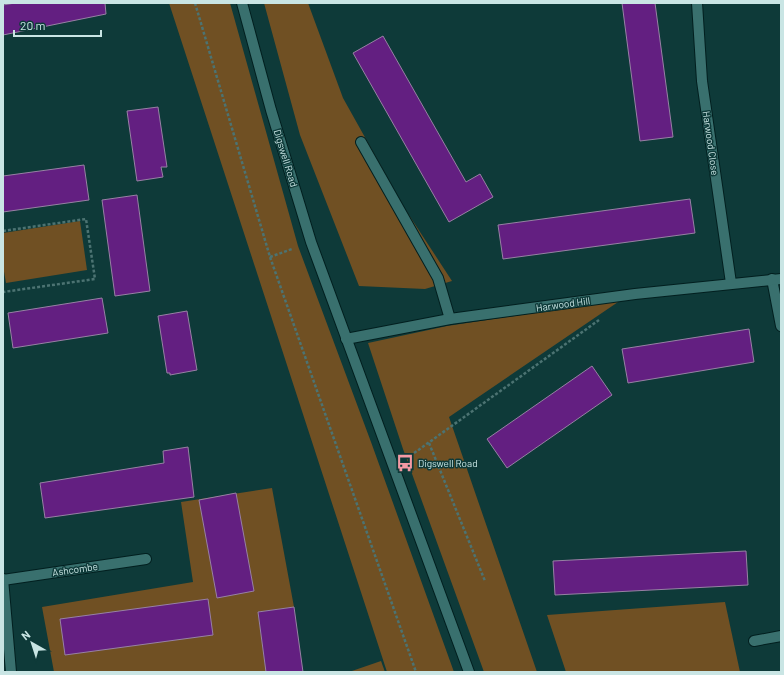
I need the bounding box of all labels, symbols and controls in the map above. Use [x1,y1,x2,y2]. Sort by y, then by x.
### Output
scale bar [14,12,101,38]
text: 20 m [20,18,46,32]
street label: Harwood Close [701,110,721,176]
street label: Digswell Road [272,128,300,188]
street label: Harwood Hill [535,294,591,314]
bus stop icon: Digswell Road [395,453,415,473]
place label: Digswell Road [418,457,478,469]
street label: Ashcombe [51,560,99,578]
north arrow [12,623,52,663]
text: N [18,627,32,642]

